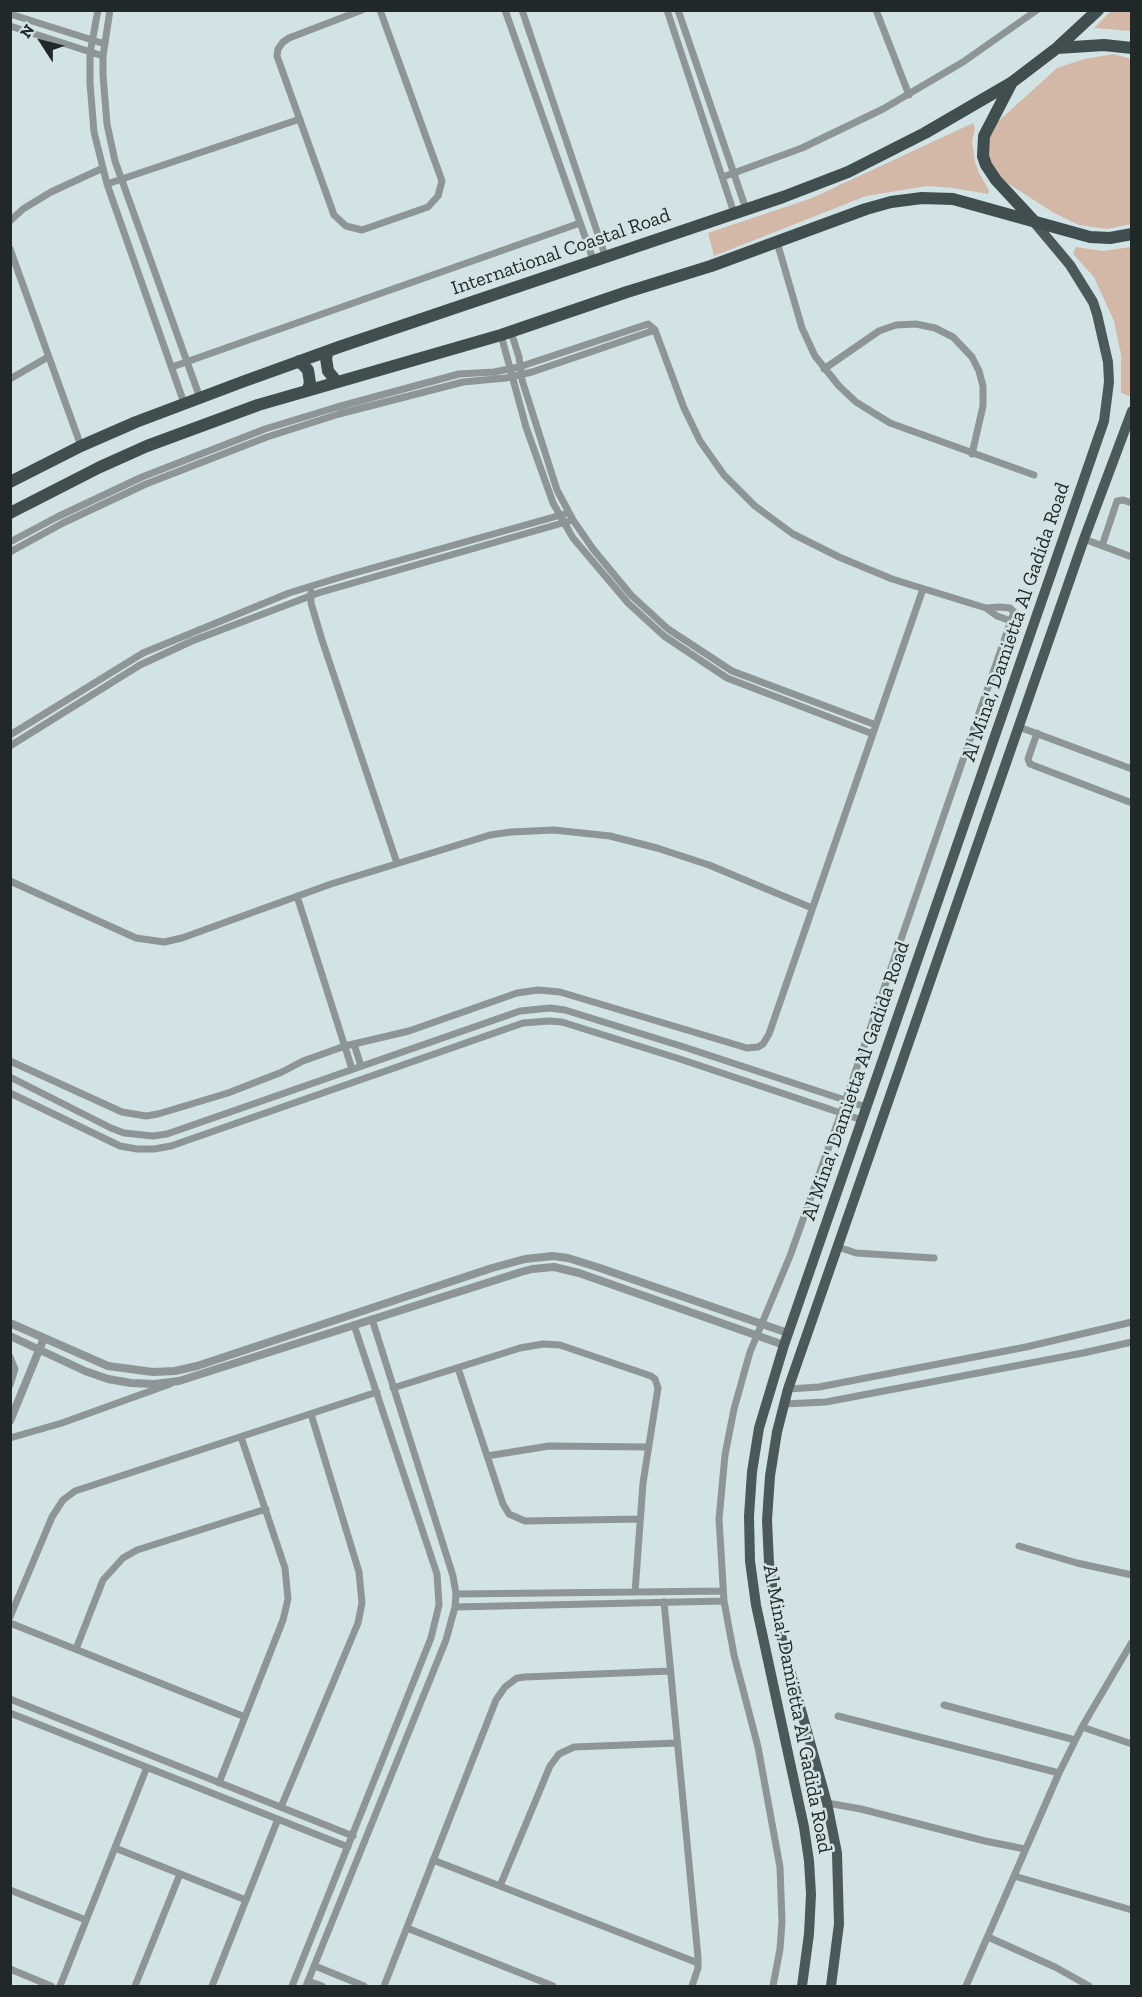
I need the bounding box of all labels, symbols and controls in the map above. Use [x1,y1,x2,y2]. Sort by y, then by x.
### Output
north arrow [12,12,72,72]
text: N [16,21,38,42]
street label: International Coastal Road [448,203,674,301]
street label: Al Mina', Damietta Al Gadida Road [957,479,1075,765]
street label: Al Mina', Damietta Al Gadida Road [797,938,915,1224]
street label: Al Mina', Damietta Al Gadida Road [757,1563,837,1855]

